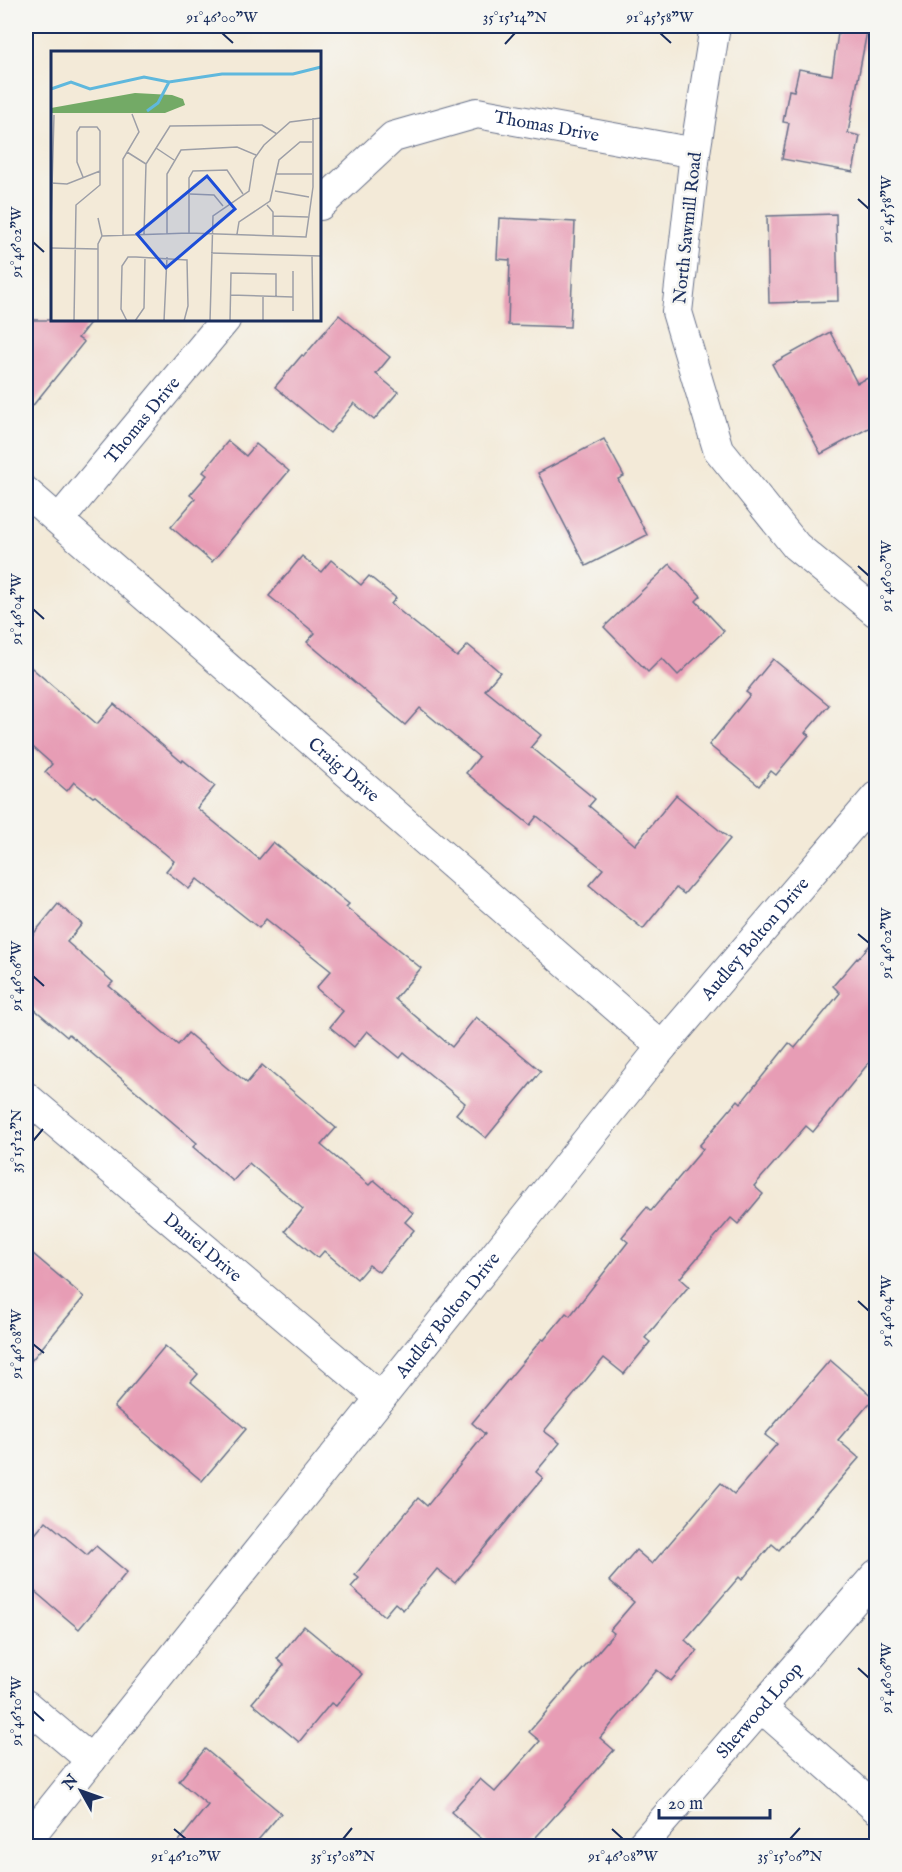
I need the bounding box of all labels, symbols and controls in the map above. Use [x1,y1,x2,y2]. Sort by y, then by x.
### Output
text: 91°46'00"W [185,8,258,27]
text: 35°15'14"N [483,8,547,27]
text: 91°45'58"W [626,8,694,27]
inset map [51,51,321,321]
street label: Thomas Drive [492,106,601,148]
street label: North Sawmill Road [669,151,708,305]
text: 91°45'58"W [877,175,896,243]
text: 91°46'02"W [7,206,26,278]
street label: Thomas Drive [100,373,186,469]
text: 91°46'00"W [877,540,896,613]
text: 91°46'04"W [7,573,26,646]
street label: Craig Drive [302,733,384,808]
street label: Audley Bolton Drive [696,873,815,1007]
text: 91°46'02"W [877,907,896,979]
text: 91°46'06"W [7,940,26,1012]
text: 35°15'12"N [7,1109,26,1173]
street label: Daniel Drive [158,1208,246,1288]
street label: Audley Bolton Drive [391,1248,506,1384]
text: 91°46'04"W [877,1275,896,1348]
text: 91°46'08"W [7,1308,26,1380]
text: 91°46'06"W [877,1642,896,1714]
street label: Sherwood Loop [712,1658,808,1764]
text: 91°46'10"W [7,1676,26,1747]
north arrow [51,1761,111,1821]
text: N [58,1771,83,1795]
scale bar [659,1782,770,1820]
text: 20 m [668,1793,703,1816]
text: 91°46'10"W [150,1847,221,1866]
text: 35°15'08"N [311,1847,375,1866]
text: 91°46'08"W [587,1847,659,1866]
text: 35°15'06"N [757,1847,823,1866]

